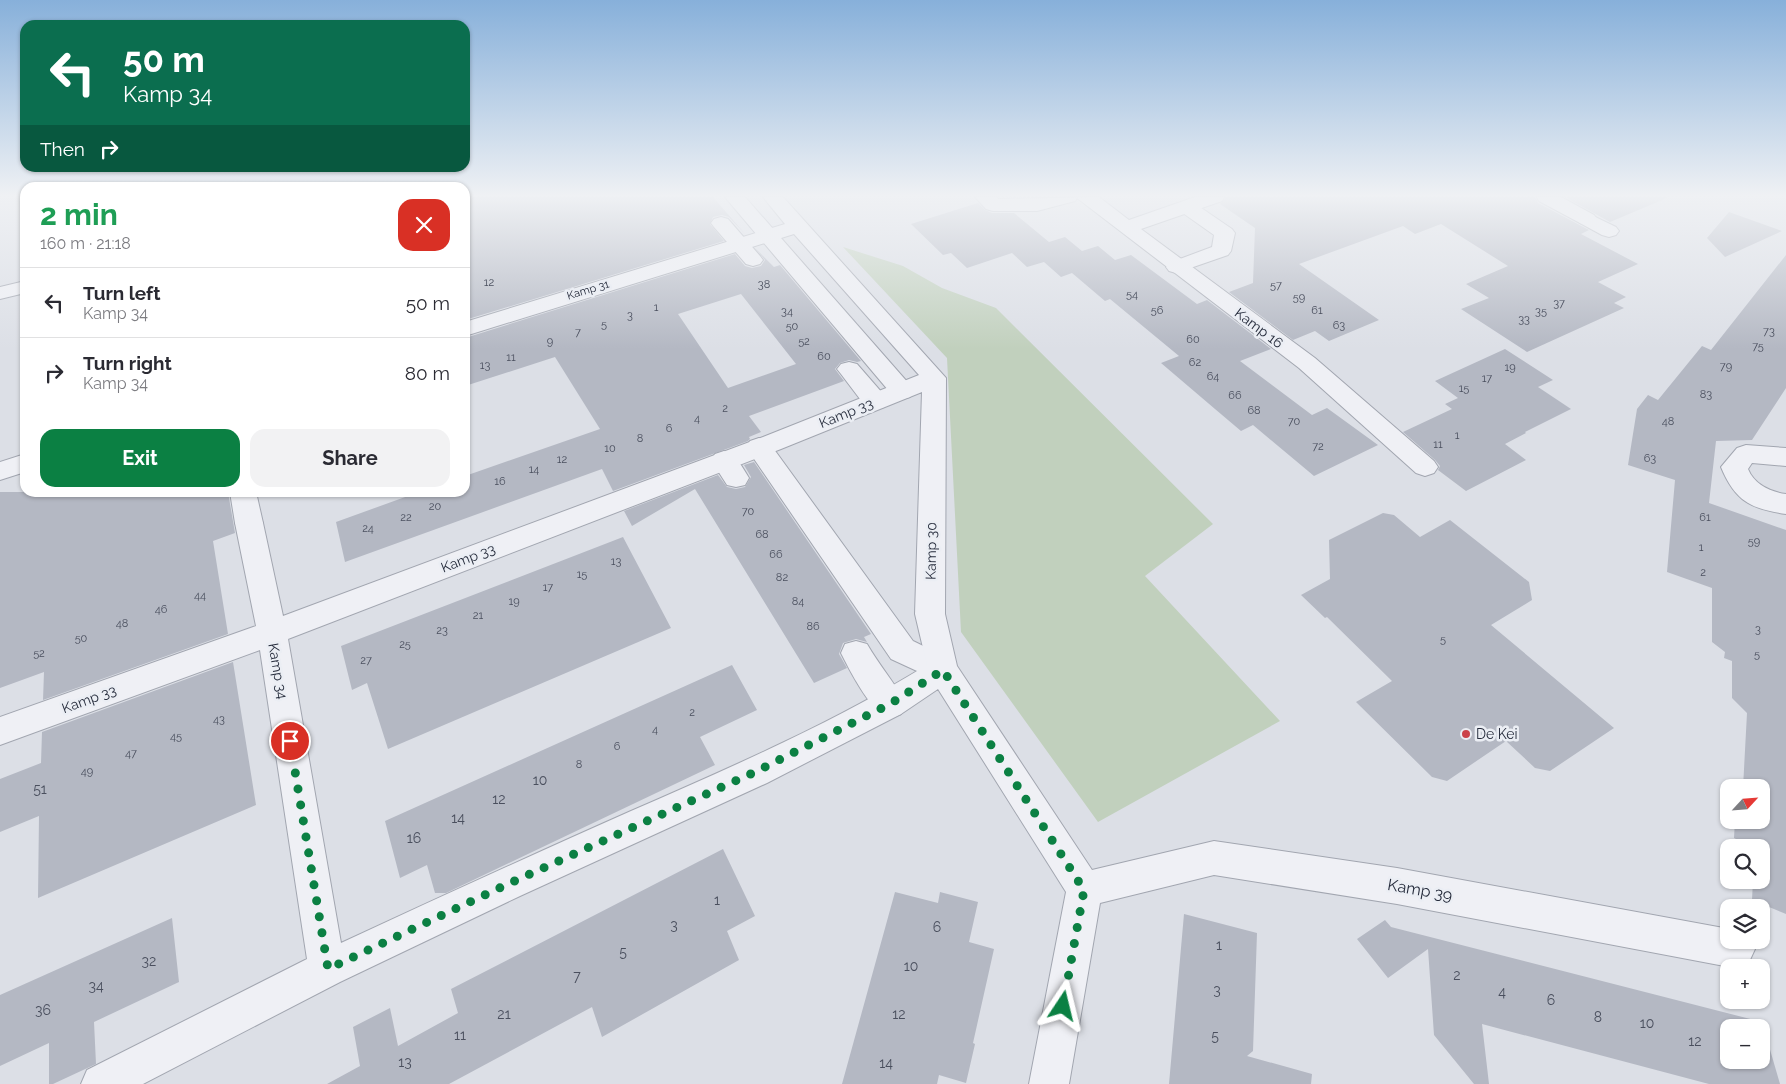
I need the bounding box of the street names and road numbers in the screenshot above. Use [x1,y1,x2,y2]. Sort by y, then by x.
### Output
street label: Kamp 31 [565,277,611,303]
street label: Kamp 16 [1232,305,1286,351]
street label: Kamp 33 [817,395,875,431]
street label: Kamp 30 [922,522,940,580]
street label: Kamp 33 [439,540,497,576]
street label: Kamp 34 [265,642,291,701]
street label: Kamp 33 [60,682,118,716]
street label: Kamp 39 [1386,875,1454,905]

